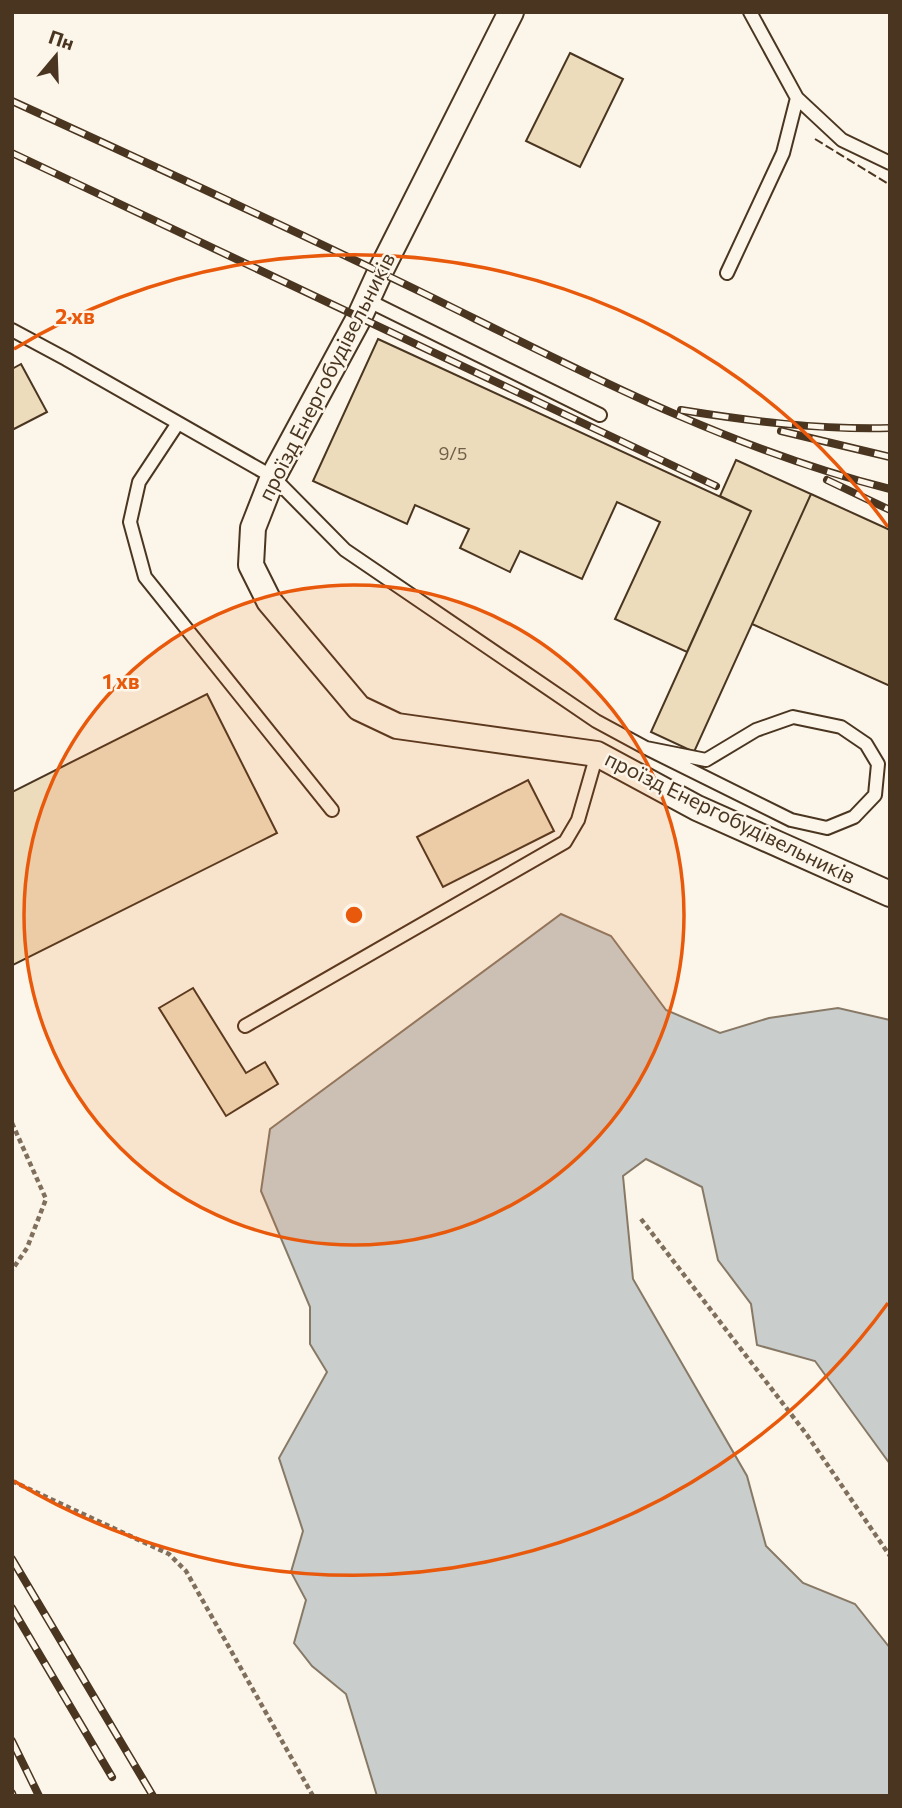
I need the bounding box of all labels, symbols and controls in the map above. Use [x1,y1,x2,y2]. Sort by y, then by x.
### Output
north arrow [21,21,91,91]
text: Пн [46,24,77,54]
street label: проїзд Енергобудівельників [252,248,399,505]
text: 2 хв [55,303,95,328]
house number: 9/5 [439,442,467,464]
text: 1 хв [103,668,139,693]
street label: проїзд Енергобудівельників [602,745,860,888]
centre of rings [342,903,366,927]

